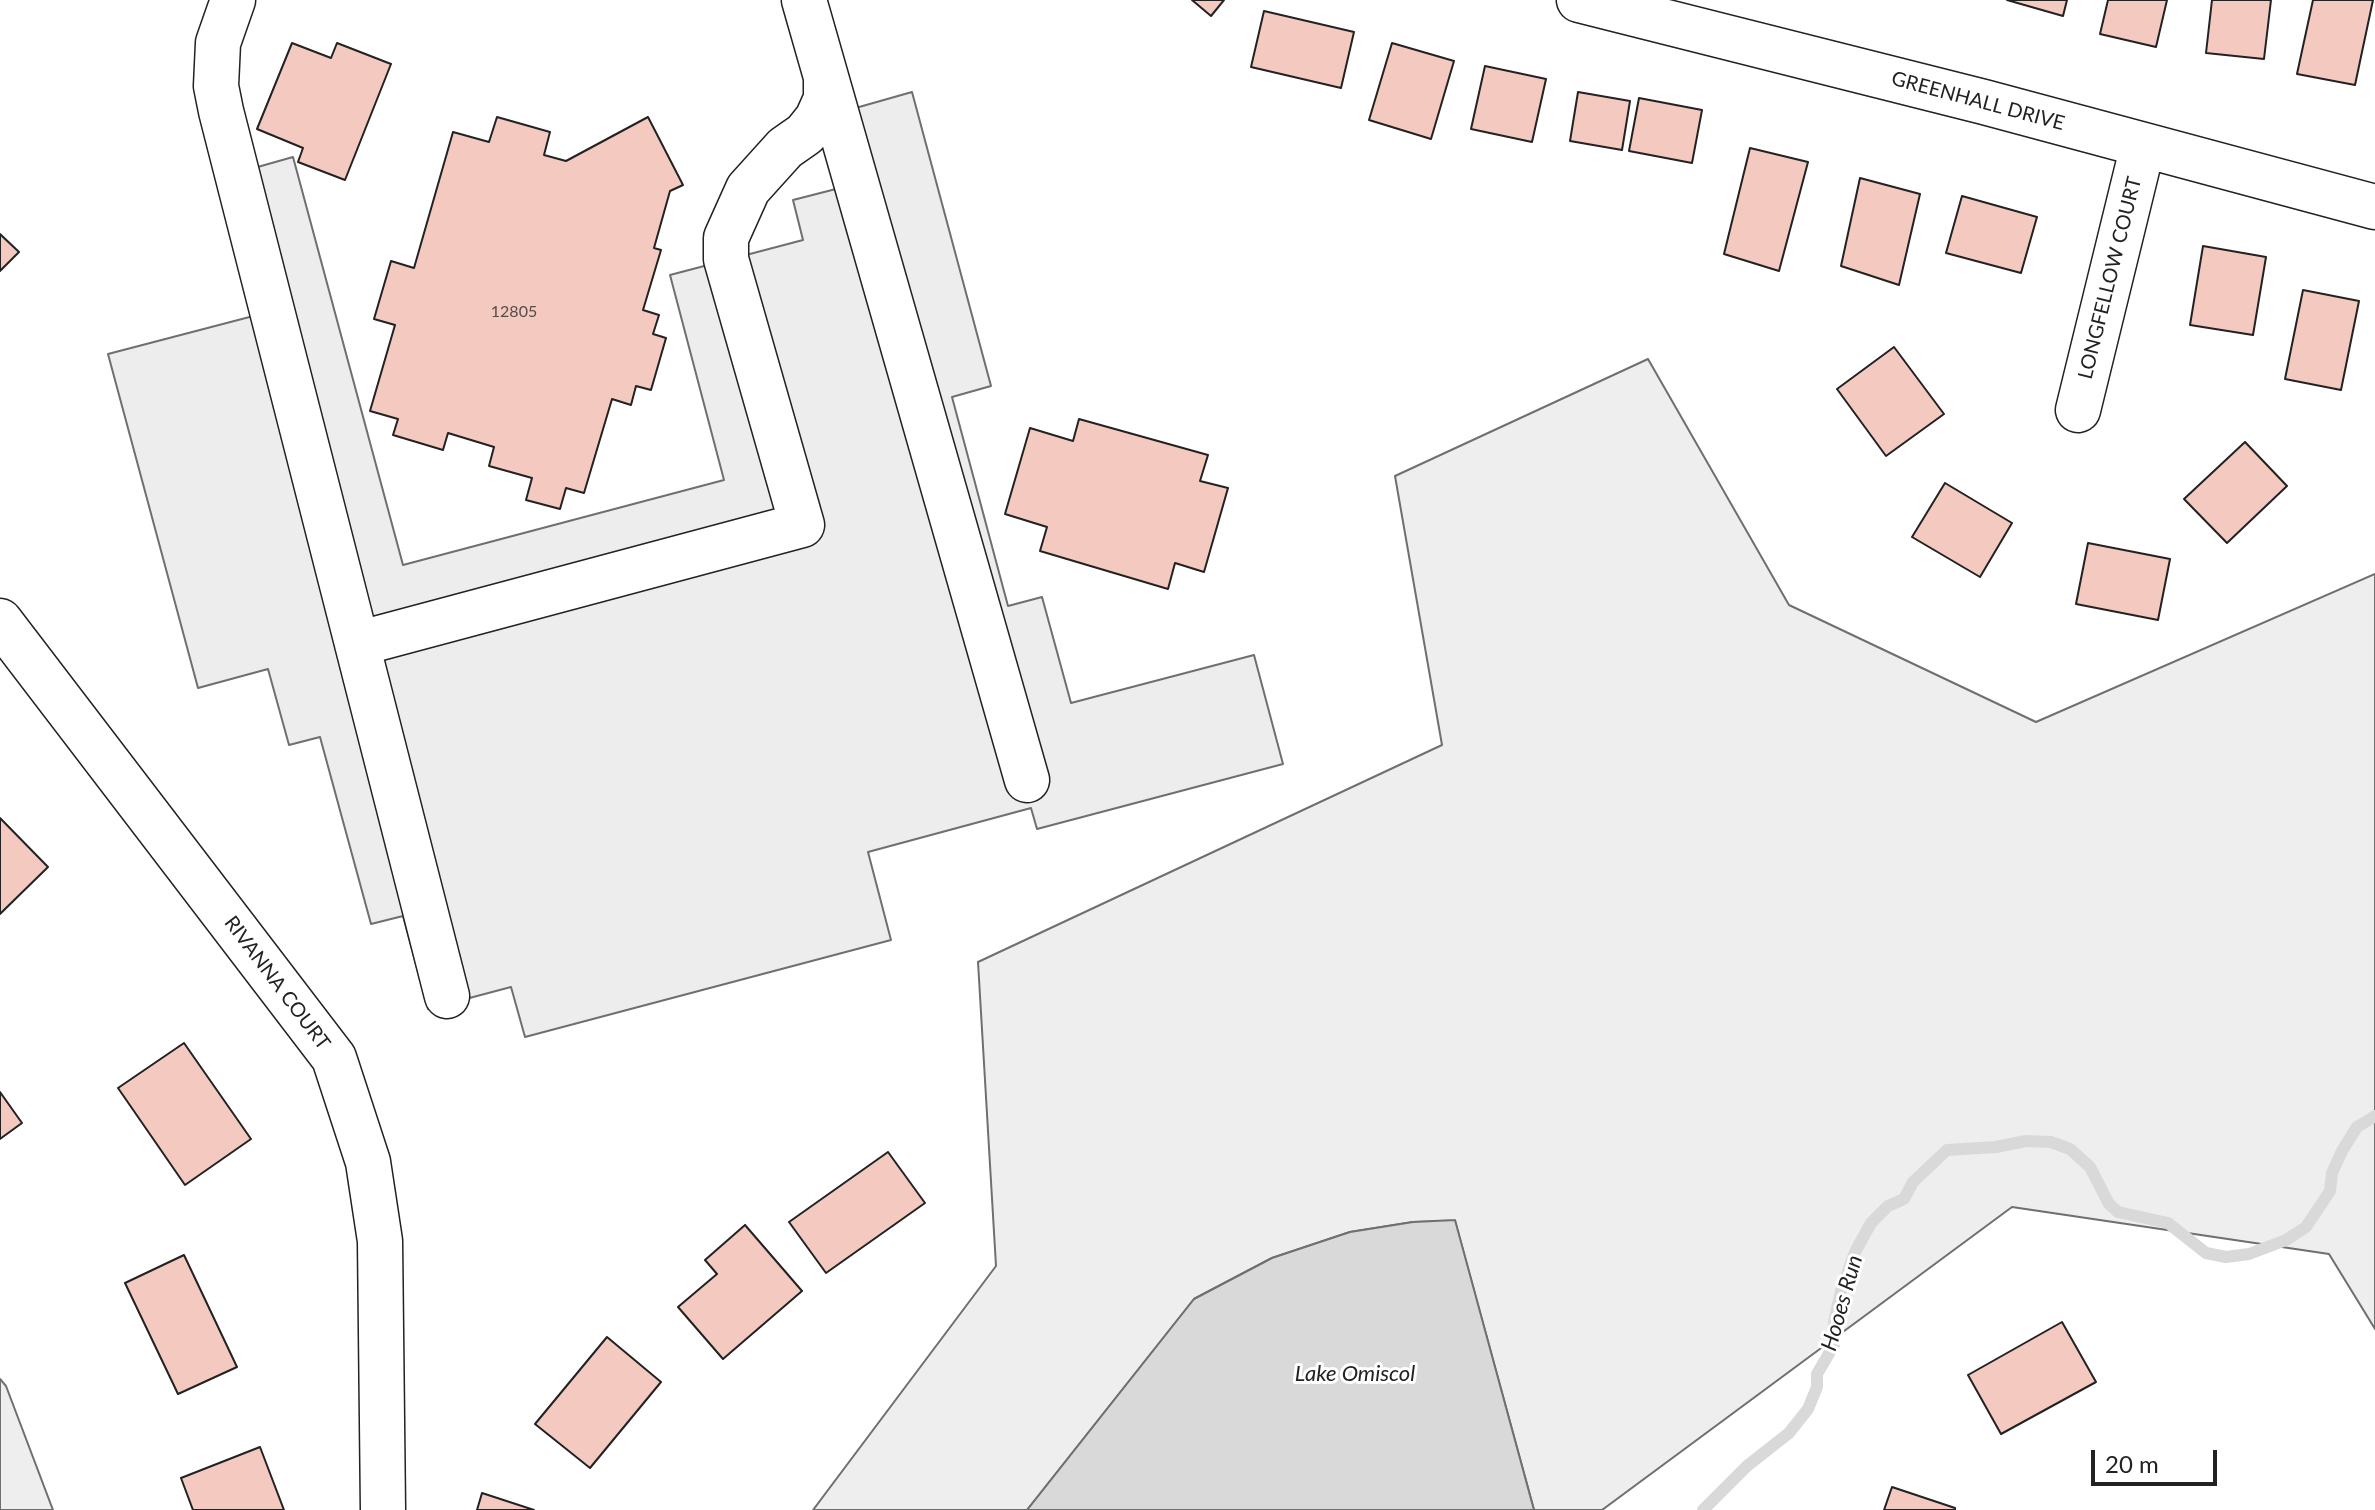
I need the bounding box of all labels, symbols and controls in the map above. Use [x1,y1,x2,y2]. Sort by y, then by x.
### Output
street label: GREENHALL DRIVE [1889,66,2067,136]
street label: LONGFELLOW COURT [2073,174,2147,382]
house number: 12805 [491,302,537,322]
street label: RIVANNA COURT [219,911,335,1055]
water label: Hooes Run [1816,1252,1868,1354]
water label: Lake Omiscol [1295,1361,1415,1387]
scale bar [2095,1434,2221,1484]
text: 20 m [2105,1449,2159,1478]

